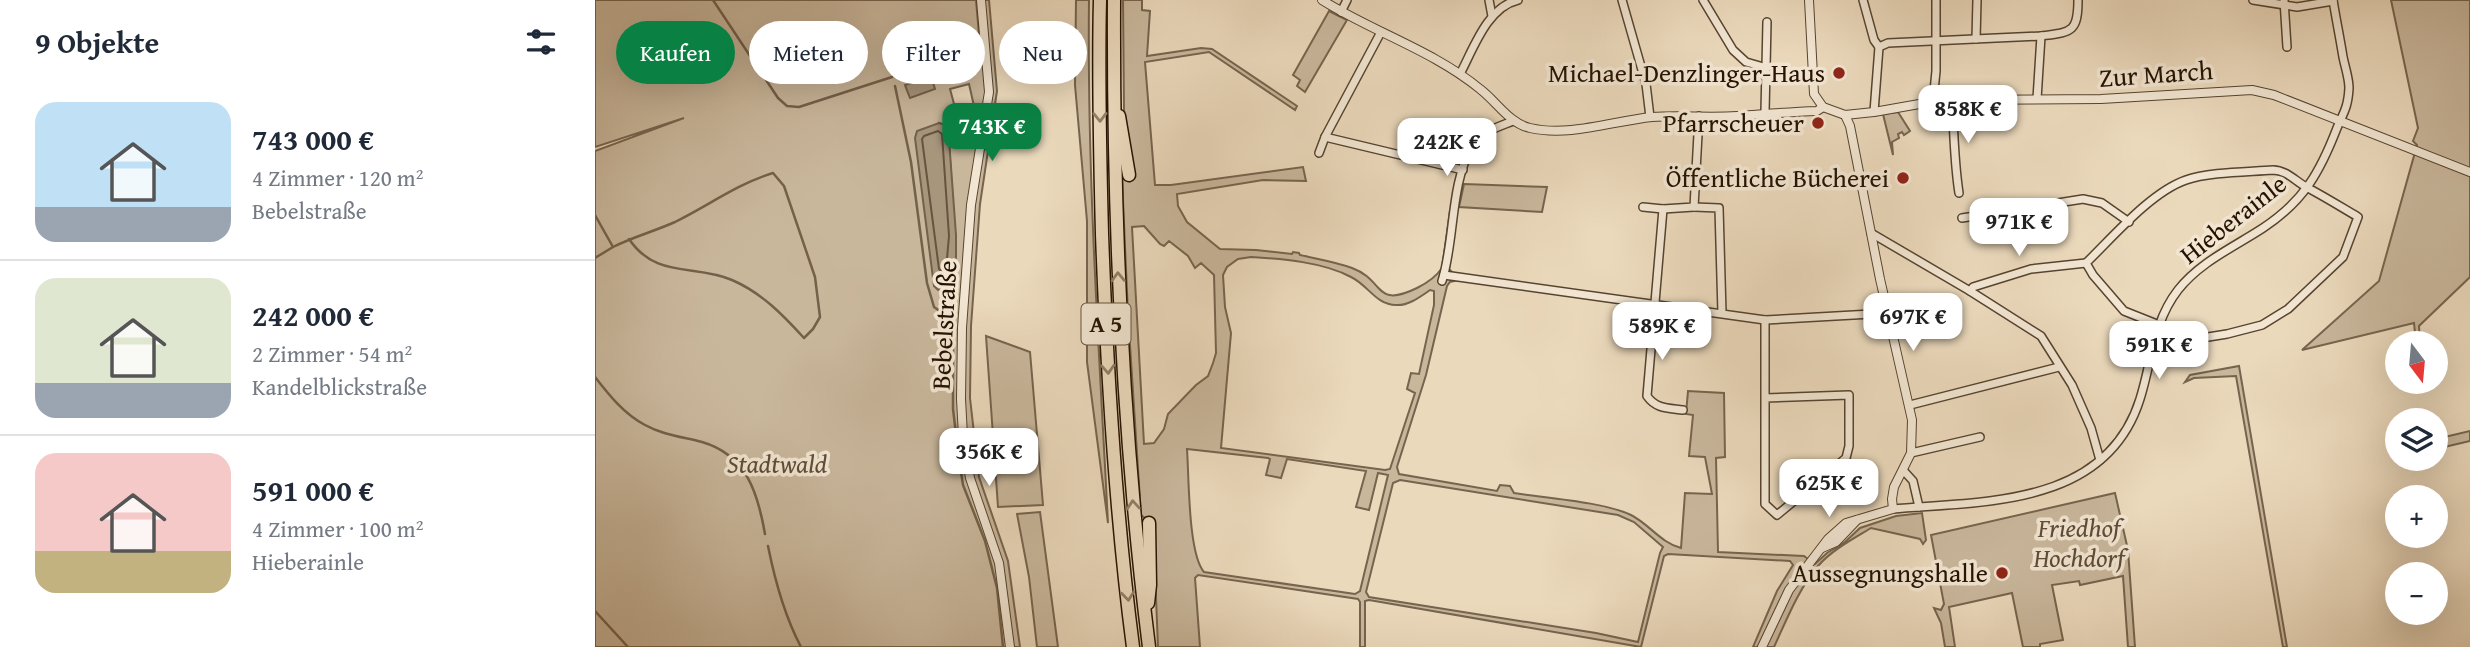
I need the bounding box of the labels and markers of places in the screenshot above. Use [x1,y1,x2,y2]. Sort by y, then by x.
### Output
place label: Michael-Denzlinger-Haus [1548,53,1825,92]
marker: Michael-Denzlinger-Haus [1831,65,1847,81]
pin: 858K € [1911,86,2025,145]
place label: Pfarrscheuer [1663,103,1804,142]
pin: 743K € [935,104,1049,163]
marker: Pfarrscheuer [1810,115,1826,131]
pin: 242K € [1390,118,1504,178]
place label: Öffentliche Bücherei [1666,158,1889,197]
marker: Öffentliche Bücherei [1895,170,1911,186]
pin: 971K € [1962,198,2076,258]
pin: 697K € [1856,294,1970,353]
pin: 589K € [1605,302,1719,362]
pin: 591K € [2102,322,2216,381]
pin: 356K € [932,428,1046,488]
pin: 625K € [1772,460,1886,519]
place label: Aussegnungshalle [1792,553,1988,592]
marker: Aussegnungshalle [1994,565,2010,581]

